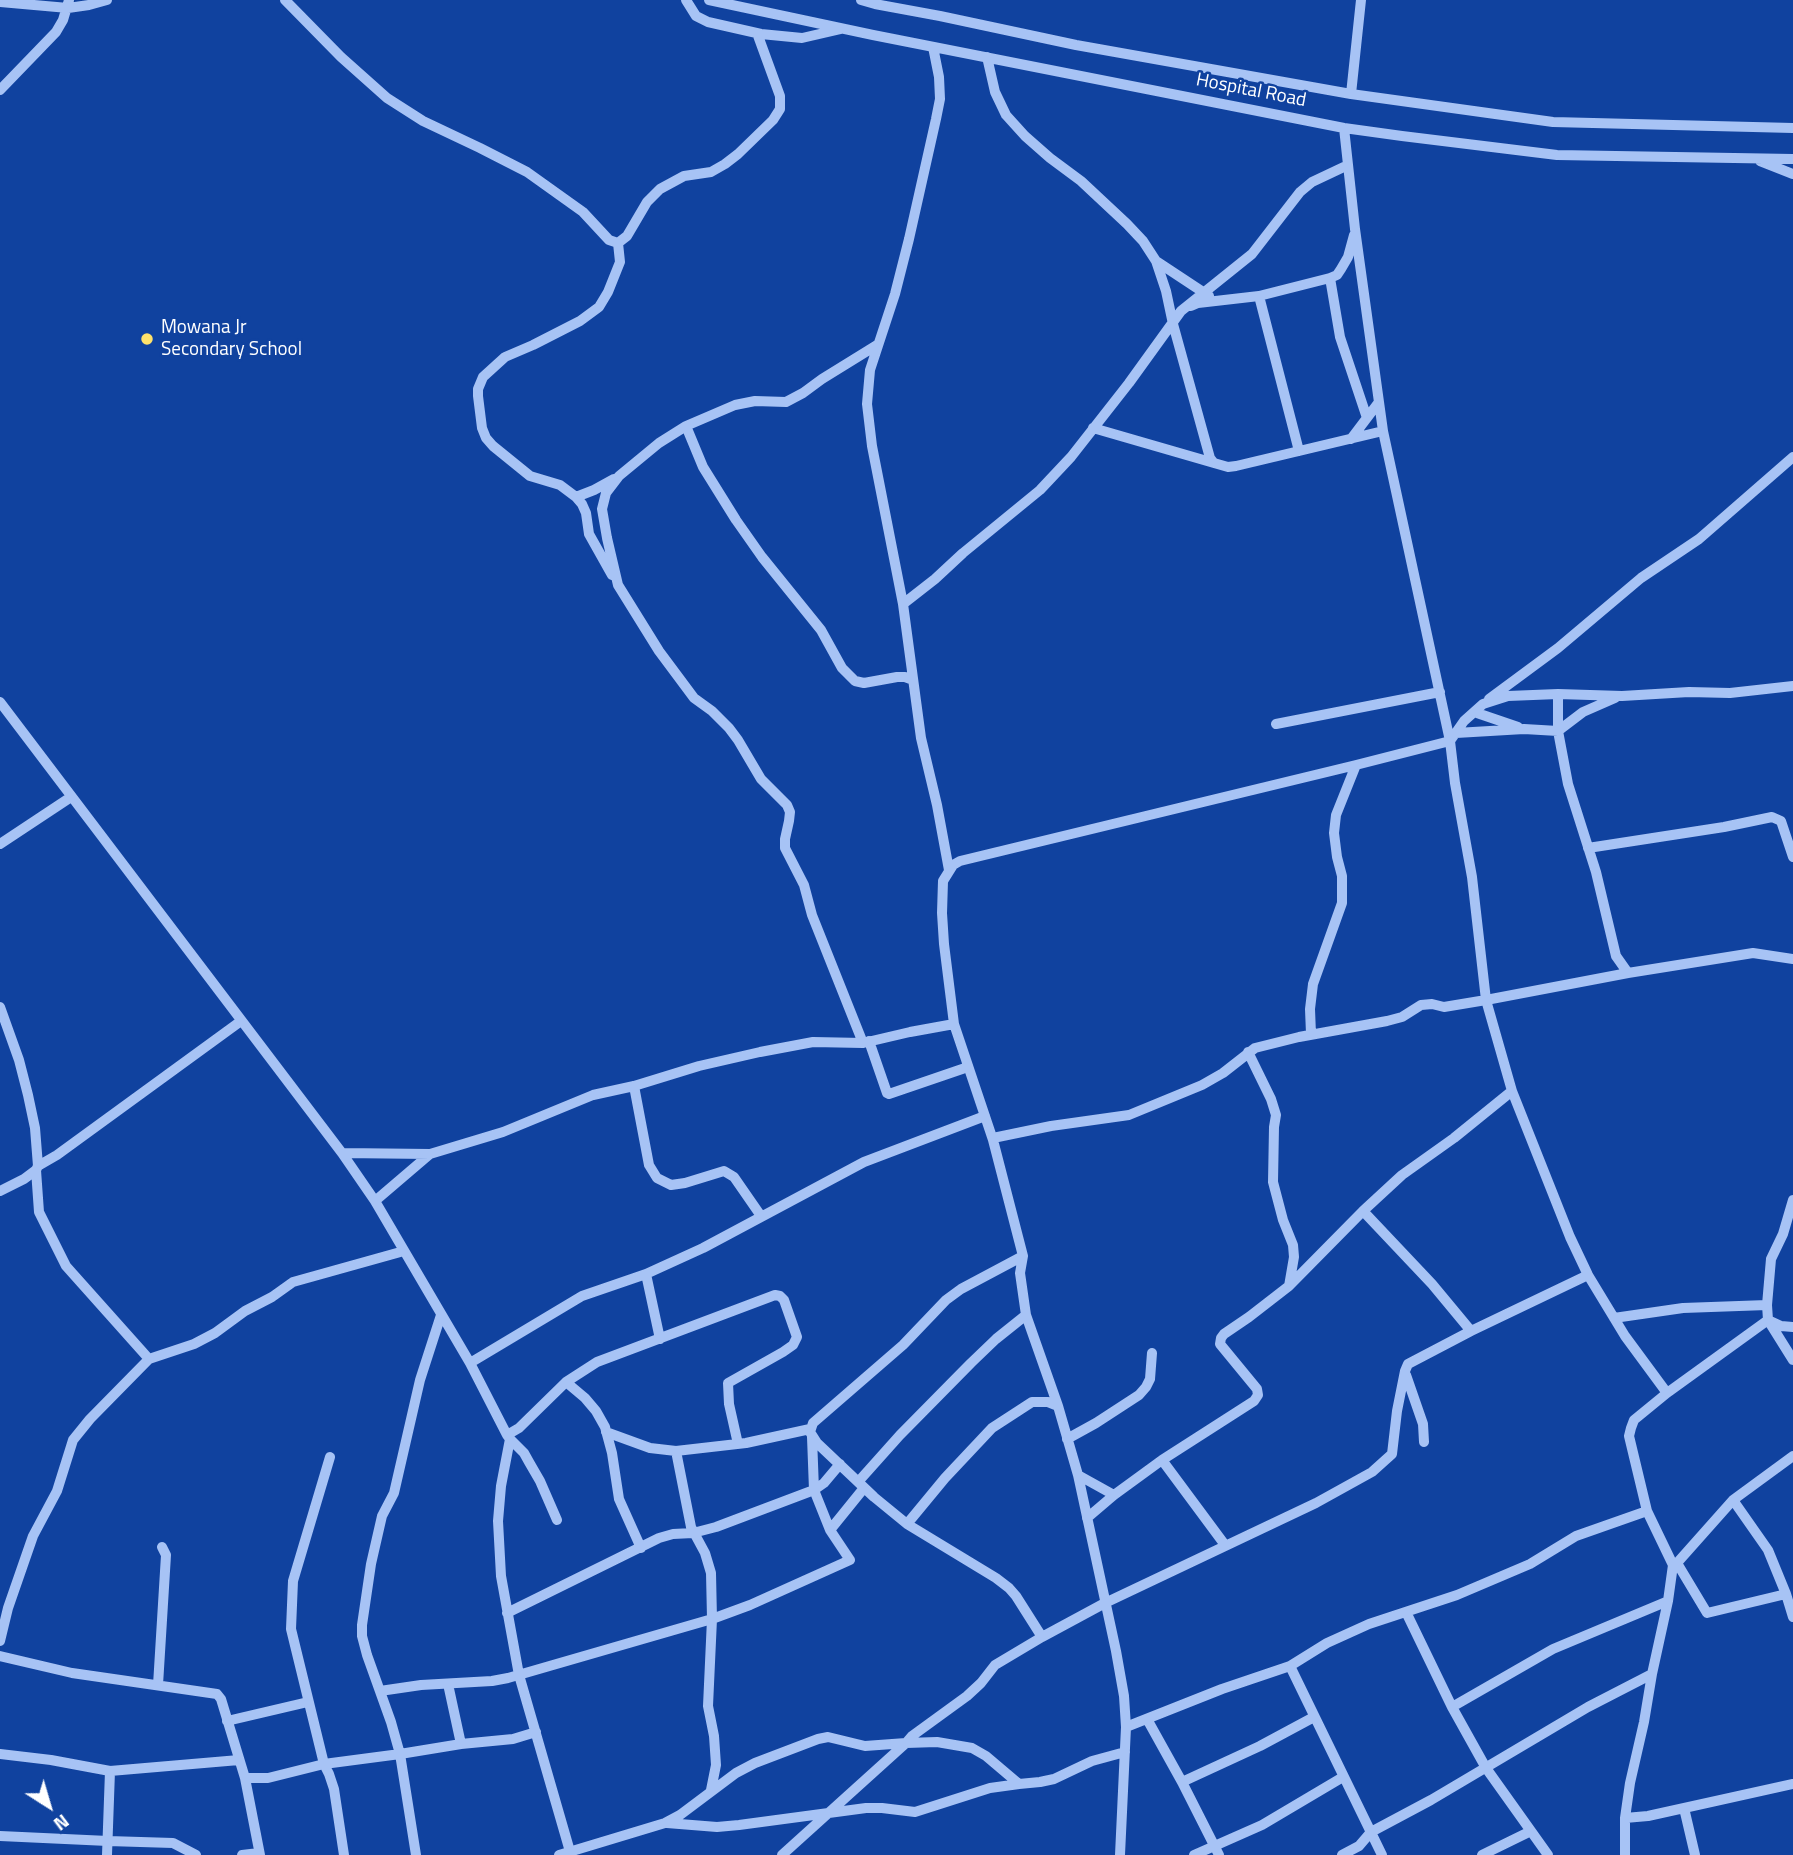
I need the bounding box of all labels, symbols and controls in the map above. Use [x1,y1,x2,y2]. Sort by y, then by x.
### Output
street label: Hospital Road [1194,69,1308,113]
place label: Mowana Jr Secondary School [161,317,302,361]
marker: Mowana Jr Secondary School [139,331,155,347]
north arrow [14,1771,84,1841]
text: N [48,1808,76,1839]

